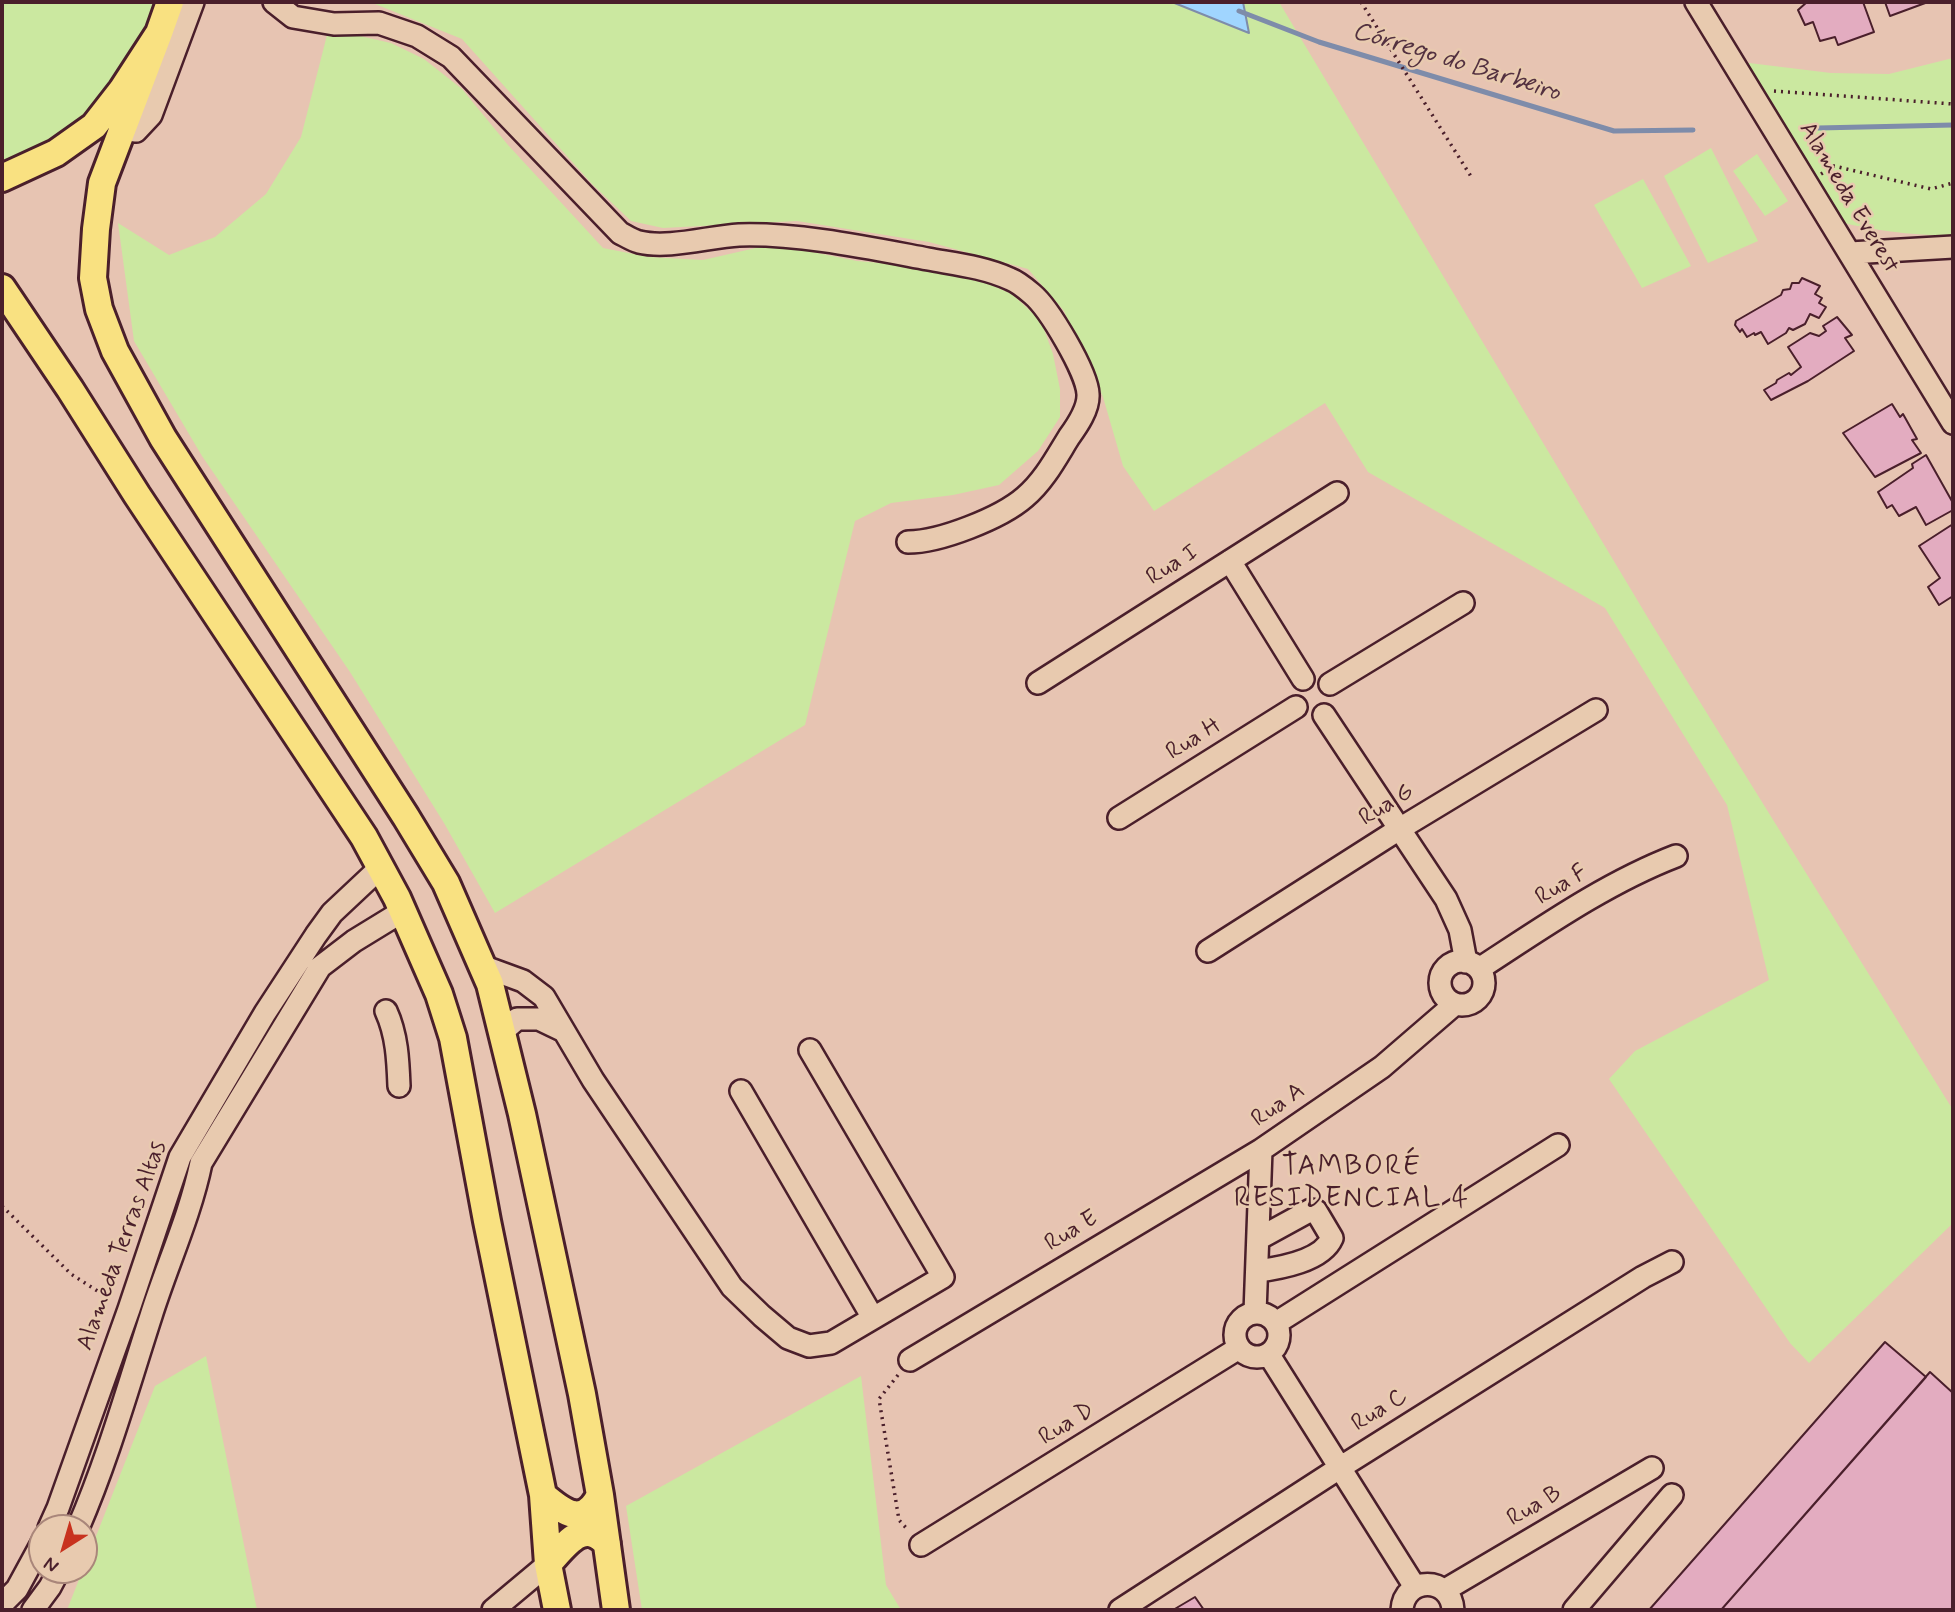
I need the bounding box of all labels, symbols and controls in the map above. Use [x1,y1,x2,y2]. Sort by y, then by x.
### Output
water label: Córrego do Barbeiro [1348,17,1564,109]
street label: Alameda Everest [1792,117,1904,279]
street label: Rua I [1142,539,1204,593]
street label: Rua H [1161,712,1227,768]
street label: Rua G [1354,778,1420,834]
street label: Rua F [1531,859,1593,913]
street label: Rua A [1247,1077,1311,1135]
street label: Alameda Terras Altas [72,1137,174,1355]
district label: TAMBORÉ RESIDENCIAL 4 [1237,1151,1467,1217]
street label: Rua E [1040,1205,1104,1259]
street label: Rua C [1347,1383,1413,1439]
street label: Rua D [1034,1397,1100,1453]
street label: Rua B [1503,1480,1567,1534]
north arrow [28,1514,98,1584]
text: N [39,1551,64,1578]

